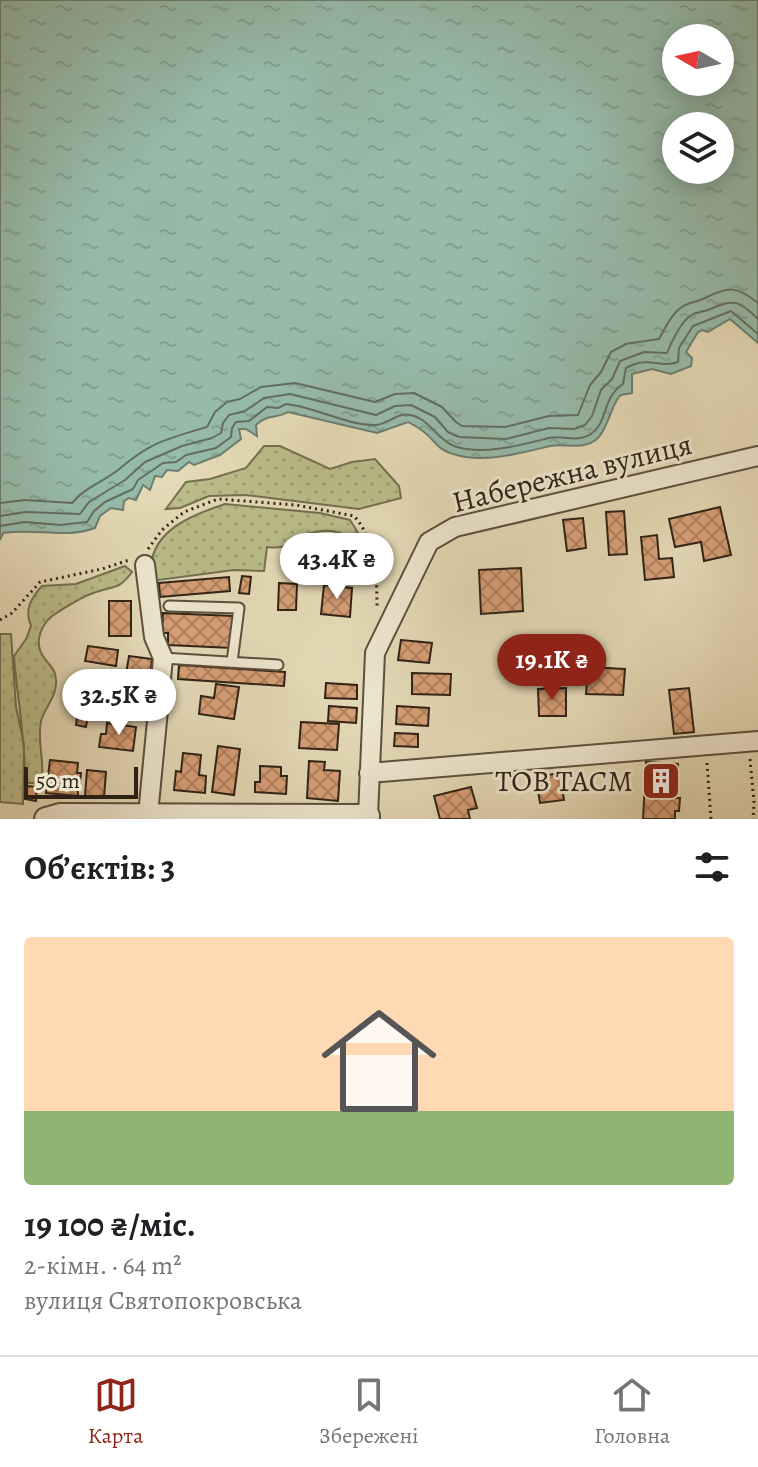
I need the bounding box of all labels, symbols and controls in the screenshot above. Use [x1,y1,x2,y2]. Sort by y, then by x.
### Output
north arrow [662,24,734,96]
map controls [662,24,734,184]
button: layers [662,112,734,184]
street label: Набережна вулиця [448,424,696,522]
pin: 43.4K ₴ [263,533,411,601]
text: 43.4K ₴ [298,541,376,576]
pin: 19.1K ₴ [478,634,626,702]
text: 19.1K ₴ [515,642,589,677]
pin: 32.5K ₴ [45,669,193,737]
text: 32.5K ₴ [80,677,158,712]
building icon: ТОВ ТАСМ [640,760,682,802]
place label: ТОВ ТАСМ [495,761,633,801]
scale bar [24,763,138,799]
text: 50 m [36,766,80,796]
text: Об’єктів: 3 [24,844,175,891]
icon: filters [690,845,734,889]
icon: home [307,989,451,1133]
text: 19 100 ₴/міс. [24,1201,196,1248]
text: 2-кімн. · 64 m² [24,1248,182,1283]
text: вулиця Святопокровська [24,1283,302,1318]
tab: Карта [88,1373,143,1451]
tab: Збережені [319,1373,419,1451]
tab: Головна [594,1373,670,1451]

